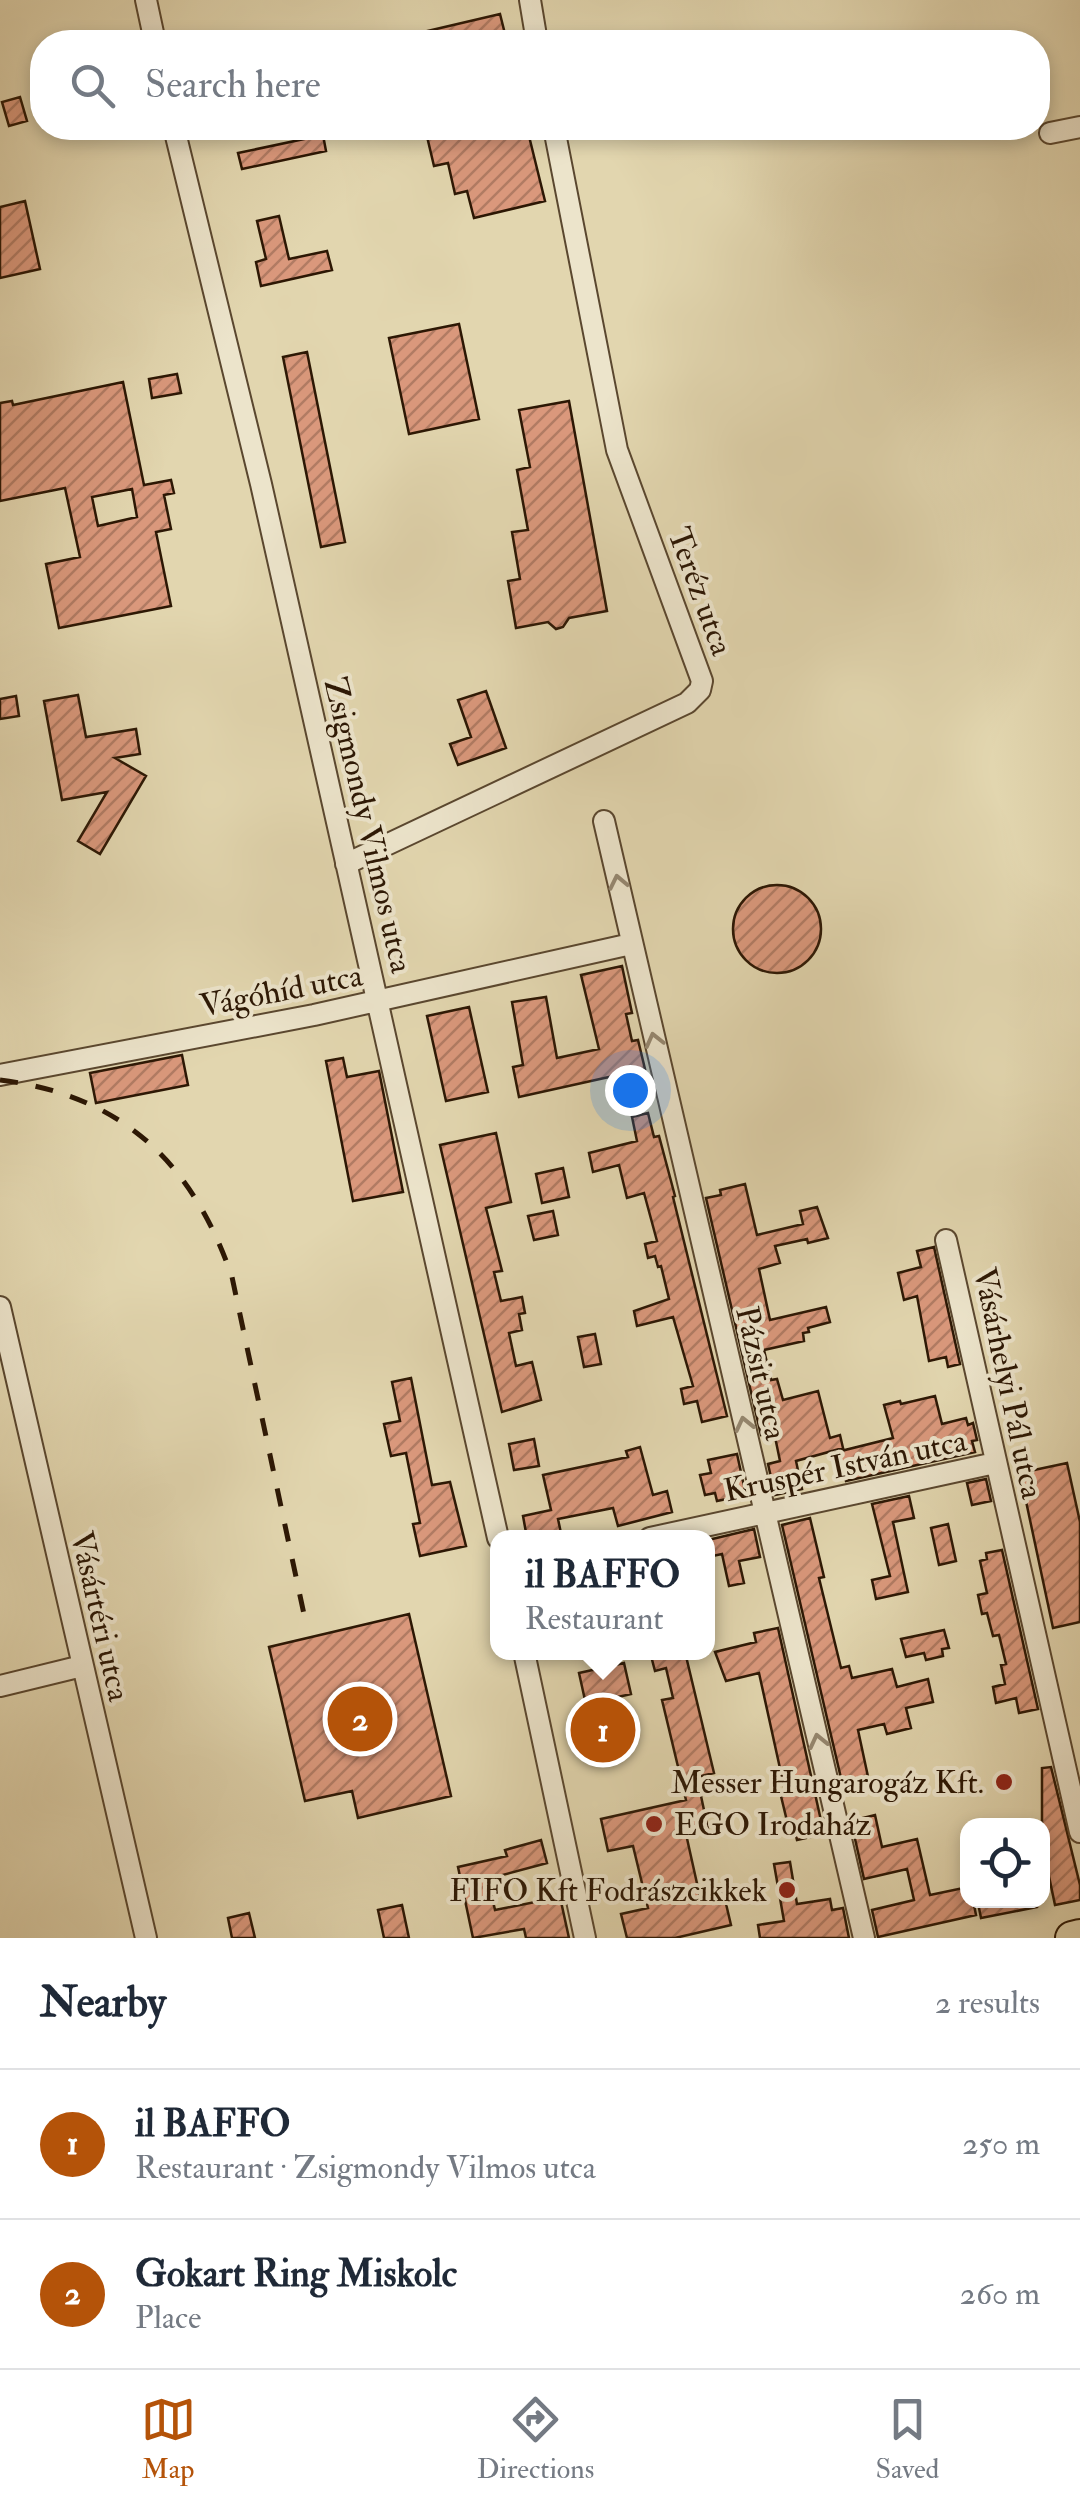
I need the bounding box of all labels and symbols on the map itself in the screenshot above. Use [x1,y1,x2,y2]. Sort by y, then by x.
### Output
street label: Teréz utca [658,522,742,662]
street label: Zsigmondy Vilmos utca [315,674,422,978]
one-way arrow [608,874,629,891]
street label: Vágóhíd utca [197,955,367,1026]
one-way arrow [645,1032,666,1049]
your location [605,1065,656,1116]
street label: Vásárhelyi Pál utca [964,1264,1052,1503]
street label: Pázsit utca [726,1303,796,1445]
one-way arrow [735,1416,756,1433]
street label: Kruspér István utca [720,1421,971,1511]
street label: Vásártéri utca [61,1528,139,1706]
pin: 2 [328,1682,392,1756]
pin: 1 [570,1692,636,1768]
one-way arrow [809,1733,830,1750]
place label: Messer Hungarogáz Kft. [671,1763,984,1803]
marker: Messer Hungarogáz Kft. [993,1771,1015,1793]
place label: EGO Irodaház [674,1805,871,1845]
marker: EGO Irodaház [643,1813,665,1835]
place label: FIFO Kft Fodrászcikkek [449,1871,767,1911]
marker: FIFO Kft Fodrászcikkek [776,1879,798,1901]

